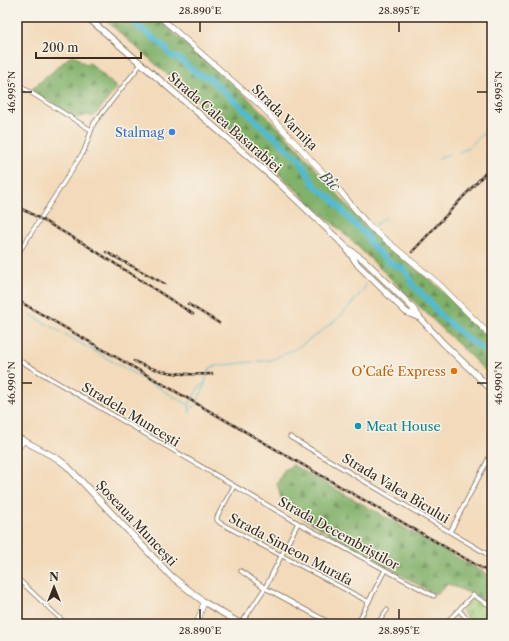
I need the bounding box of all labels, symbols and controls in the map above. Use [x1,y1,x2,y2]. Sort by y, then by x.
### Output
text: 28.890°E [179,4,221,17]
text: 28.895°E [378,4,420,17]
scale bar [36,34,141,60]
text: 200 m [42,40,79,55]
street label: Strada Calea Basarabiei [165,68,285,176]
text: 46.995°N [5,71,18,113]
text: 46.995°N [492,71,505,113]
street label: Strada Varnița [248,81,321,154]
place label: Stalmag [115,124,164,140]
marker: Stalmag [167,127,177,137]
water label: Bîc [316,167,344,195]
text: 46.990°N [5,361,18,405]
text: 46.990°N [492,361,505,405]
place label: O’Café Express [352,363,446,379]
marker: O’Café Express [449,366,459,376]
street label: Stradela Muncești [79,379,183,450]
place label: Meat House [366,418,441,434]
marker: Meat House [353,421,363,431]
street label: Strada Valea Bîcului [339,450,453,526]
street label: Șoseaua Muncești [93,477,181,570]
street label: Strada Decembriștilor [275,493,403,574]
street label: Strada Simeon Murafa [226,510,356,589]
north arrow [34,567,74,607]
text: N [49,570,59,584]
text: 28.890°E [179,624,221,637]
text: 28.895°E [378,624,420,637]

